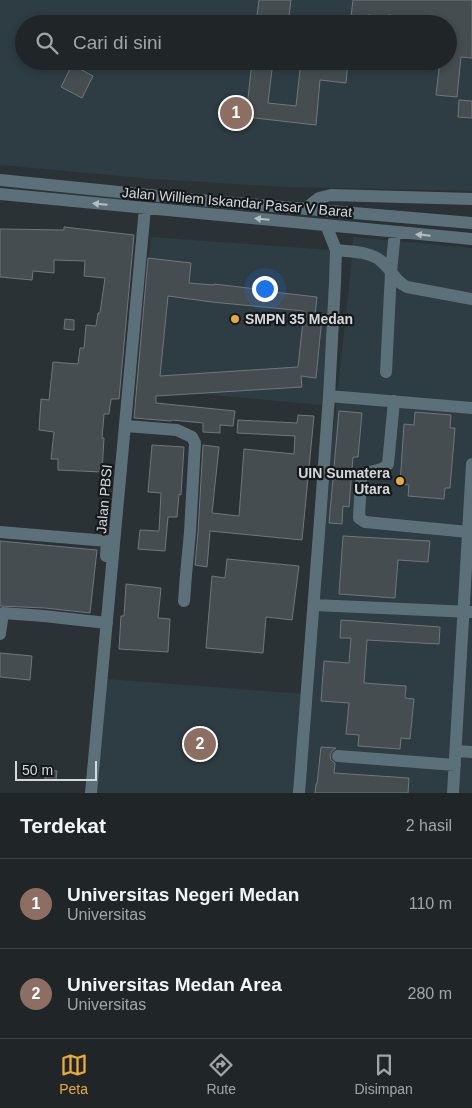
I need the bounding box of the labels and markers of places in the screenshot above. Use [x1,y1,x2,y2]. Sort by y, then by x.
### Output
pin: 1 [220,94,252,132]
place label: SMPN 35 Medan [245,311,353,327]
marker: SMPN 35 Medan [229,313,241,325]
place label: UIN Sumatera Utara [298,465,390,497]
marker: UIN Sumatera Utara [394,475,406,487]
pin: 2 [184,725,216,763]

